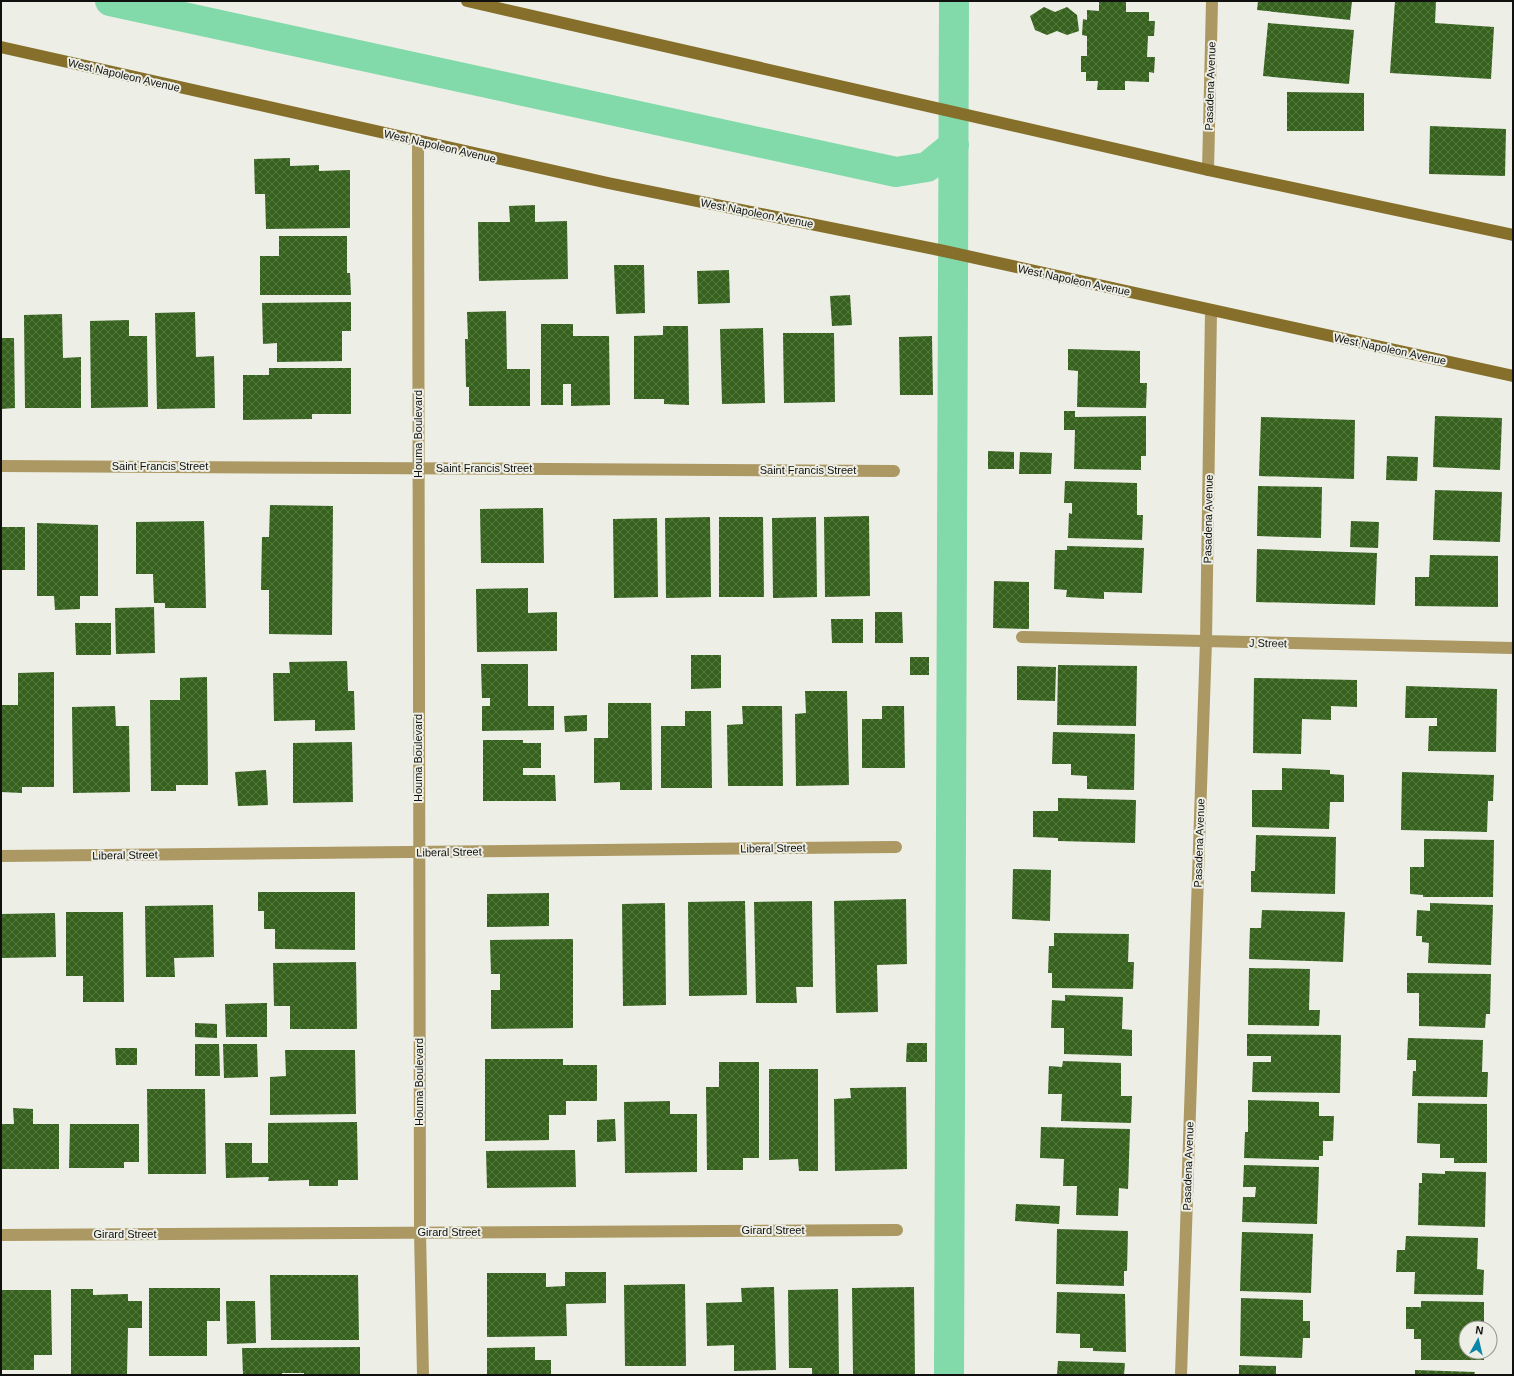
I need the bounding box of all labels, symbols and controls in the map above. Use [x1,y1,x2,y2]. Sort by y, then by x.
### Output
street label: Pasadena Avenue [1202,41,1218,131]
street label: West Napoleon Avenue [67,56,181,94]
street label: West Napoleon Avenue [383,127,497,165]
street label: West Napoleon Avenue [700,196,814,230]
street label: West Napoleon Avenue [1017,262,1131,298]
street label: West Napoleon Avenue [1333,331,1447,367]
street label: Houma Boulevard [412,390,424,478]
street label: Saint Francis Street [112,460,208,472]
street label: Saint Francis Street [436,462,532,474]
street label: Saint Francis Street [760,464,856,476]
street label: Pasadena Avenue [1201,474,1215,564]
street label: J Street [1249,637,1287,649]
street label: Houma Boulevard [412,714,424,802]
street label: Pasadena Avenue [1191,798,1207,888]
street label: Liberal Street [740,841,806,855]
street label: Liberal Street [416,845,482,859]
street label: Liberal Street [92,848,158,862]
street label: Houma Boulevard [413,1038,425,1126]
street label: Pasadena Avenue [1180,1121,1196,1211]
street label: Girard Street [742,1224,804,1236]
street label: Girard Street [418,1226,480,1238]
street label: Girard Street [94,1228,156,1240]
north arrow [1458,1320,1498,1360]
text: N [1475,1324,1484,1337]

